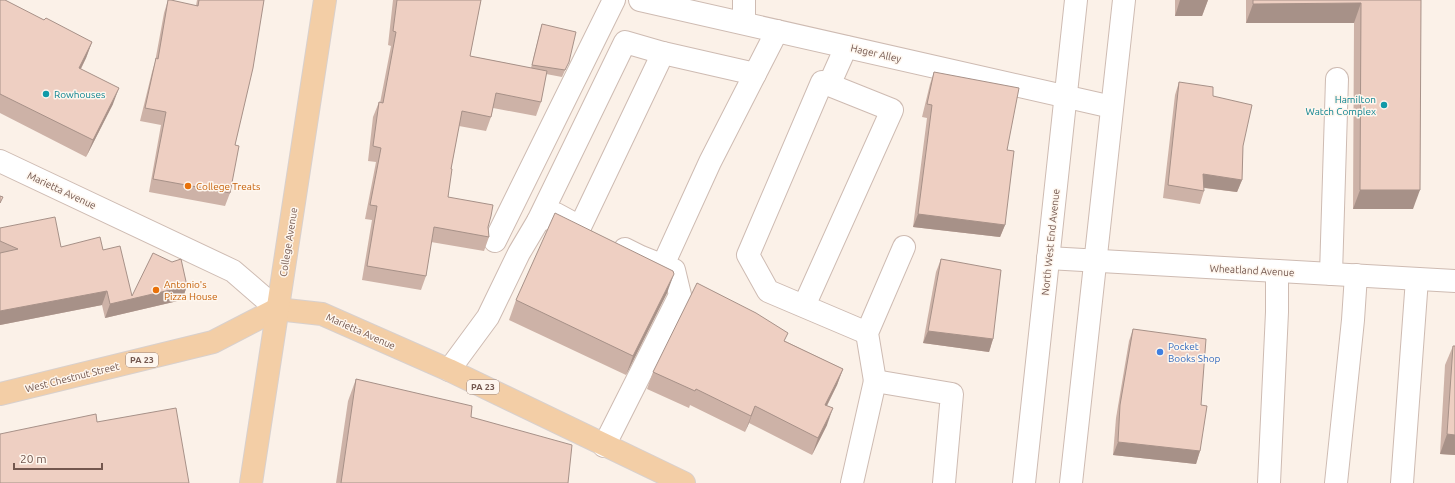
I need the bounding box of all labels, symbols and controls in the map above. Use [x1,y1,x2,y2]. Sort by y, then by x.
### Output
street label: Hager Alley [850,42,902,65]
marker: Rowhouses [41,89,51,99]
place label: Rowhouses [54,89,105,100]
place label: Hamilton Watch Complex [1306,94,1376,117]
marker: Hamilton Watch Complex [1379,100,1389,110]
street label: Marietta Avenue [26,170,98,211]
marker: College Treats [183,181,193,191]
place label: College Treats [196,181,260,192]
street label: North West End Avenue [1039,188,1062,296]
street label: College Avenue [278,207,299,277]
street label: Wheatland Avenue [1209,263,1295,278]
place label: Antonio's Pizza House [164,279,217,302]
marker: Antonio's Pizza House [151,285,161,295]
street label: Marietta Avenue [325,311,397,352]
place label: Pocket Books Shop [1168,341,1221,364]
marker: Pocket Books Shop [1155,347,1165,357]
road number: PA 23 [126,353,158,367]
street label: West Chestnut Street [24,360,120,394]
road number: PA 23 [467,380,499,394]
scale bar [14,445,102,471]
text: 20 m [20,452,47,465]

